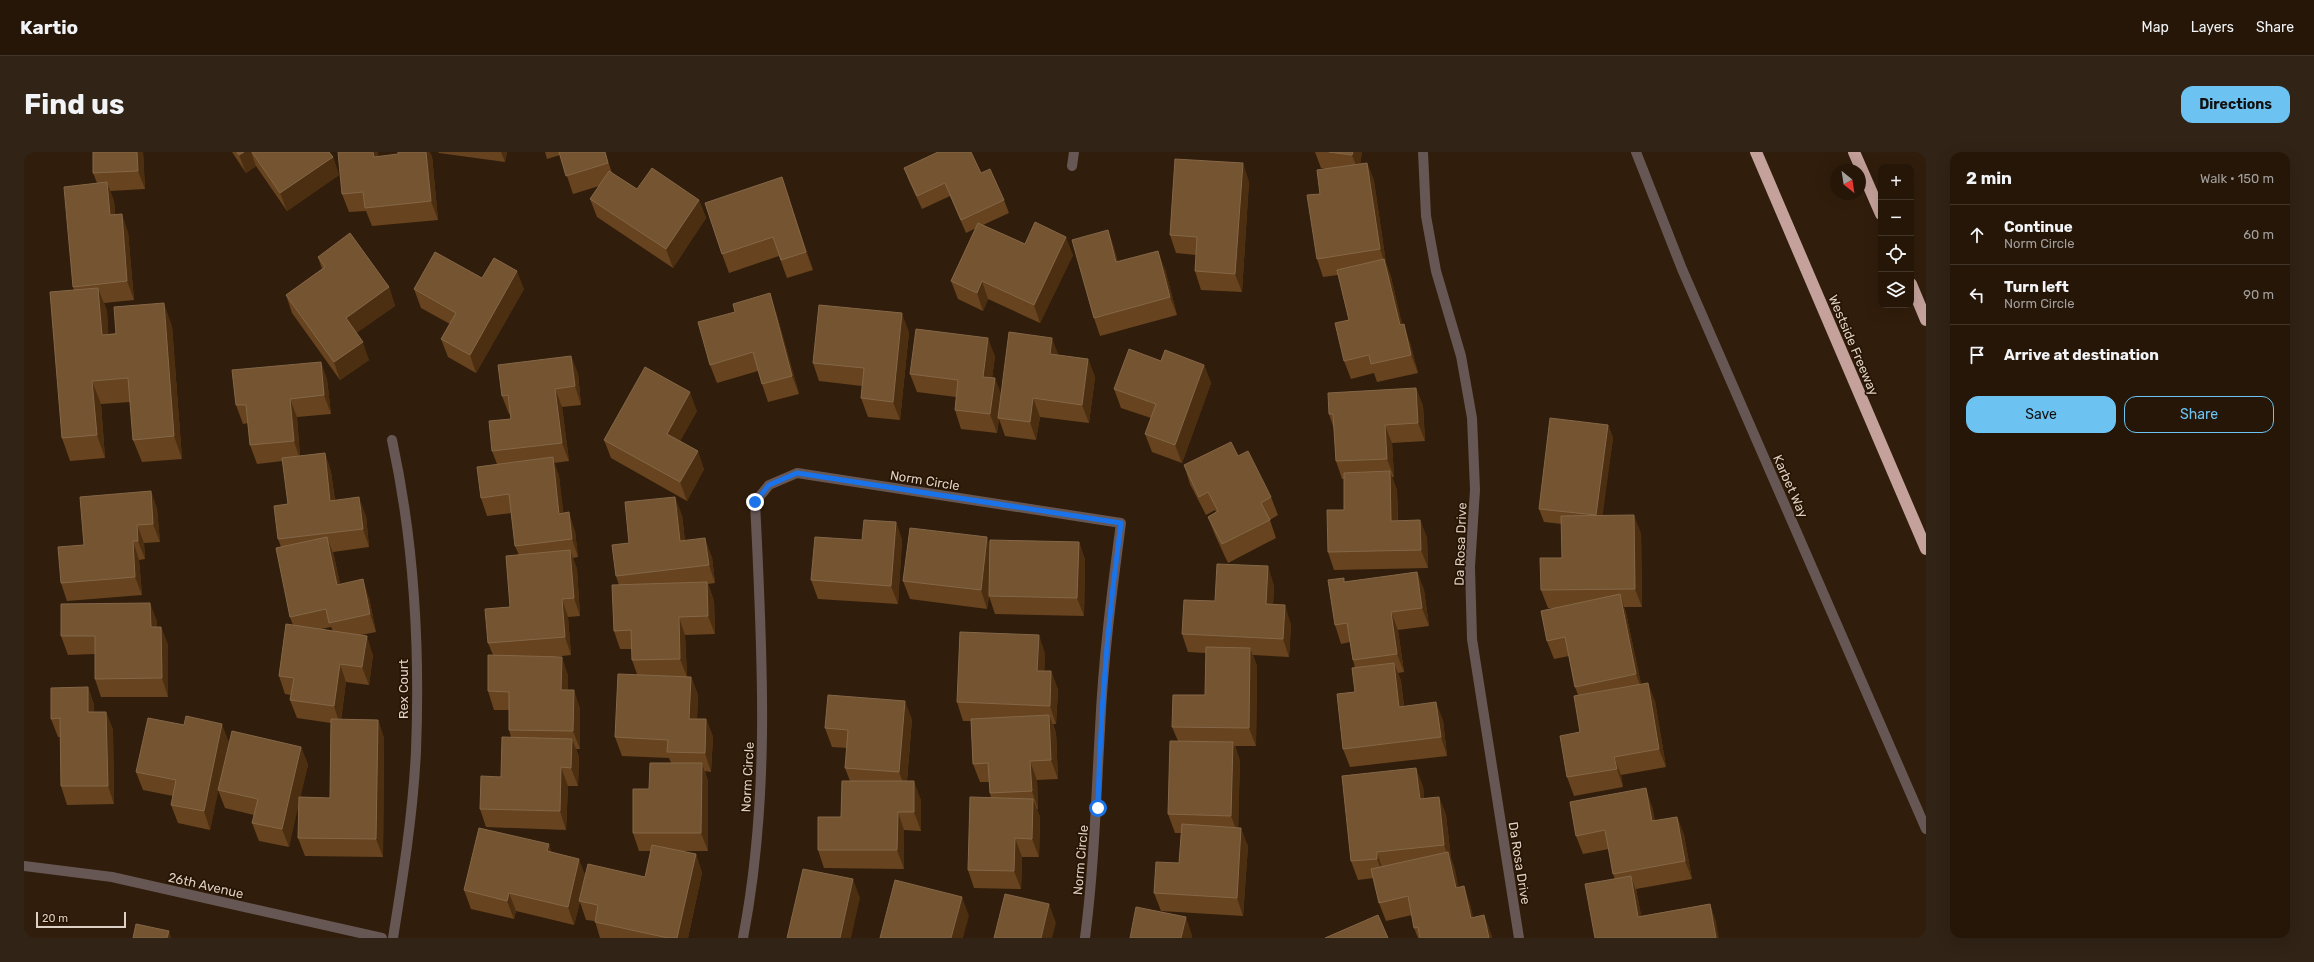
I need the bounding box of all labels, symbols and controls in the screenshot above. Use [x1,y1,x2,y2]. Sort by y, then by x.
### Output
text: Kartio [20,16,78,39]
text: Map [2142,19,2169,36]
text: Layers [2191,19,2234,36]
text: Share [2256,19,2294,36]
button: Directions [2181,86,2290,123]
text: Find us [24,88,124,121]
north arrow [1830,164,1866,200]
map controls [1878,164,1914,308]
button: + [1878,164,1914,200]
text: 2 min [1966,168,2012,188]
text: Walk · 150 m [2200,171,2274,186]
button: − [1878,200,1914,236]
text: Continue [2004,218,2073,236]
icon: ahead [1966,224,1988,246]
text: 60 m [2243,227,2274,242]
button: locate [1878,236,1914,272]
text: Norm Circle [2004,236,2074,251]
button: layers [1878,272,1914,308]
text: Turn left [2004,278,2069,296]
icon: left [1966,284,1988,306]
text: 90 m [2243,287,2274,302]
street label: Westside Freeway [1826,292,1882,398]
text: Norm Circle [2004,296,2074,311]
icon: arrive [1966,344,1988,366]
text: Arrive at destination [2004,346,2159,364]
button: Save [1966,396,2116,433]
button: Share [2124,396,2274,433]
street label: Karbet Way [1770,452,1811,520]
street label: Norm Circle [889,468,961,493]
route end [746,493,764,511]
street label: Da Rosa Drive [1452,502,1469,586]
street label: Rex Court [396,659,411,719]
street label: Norm Circle [738,741,757,813]
route start [1089,799,1107,817]
street label: Da Rosa Drive [1506,821,1533,905]
street label: Norm Circle [1070,824,1091,896]
street label: 26th Avenue [167,870,245,901]
scale bar [36,910,126,929]
text: 20 m [42,912,68,925]

